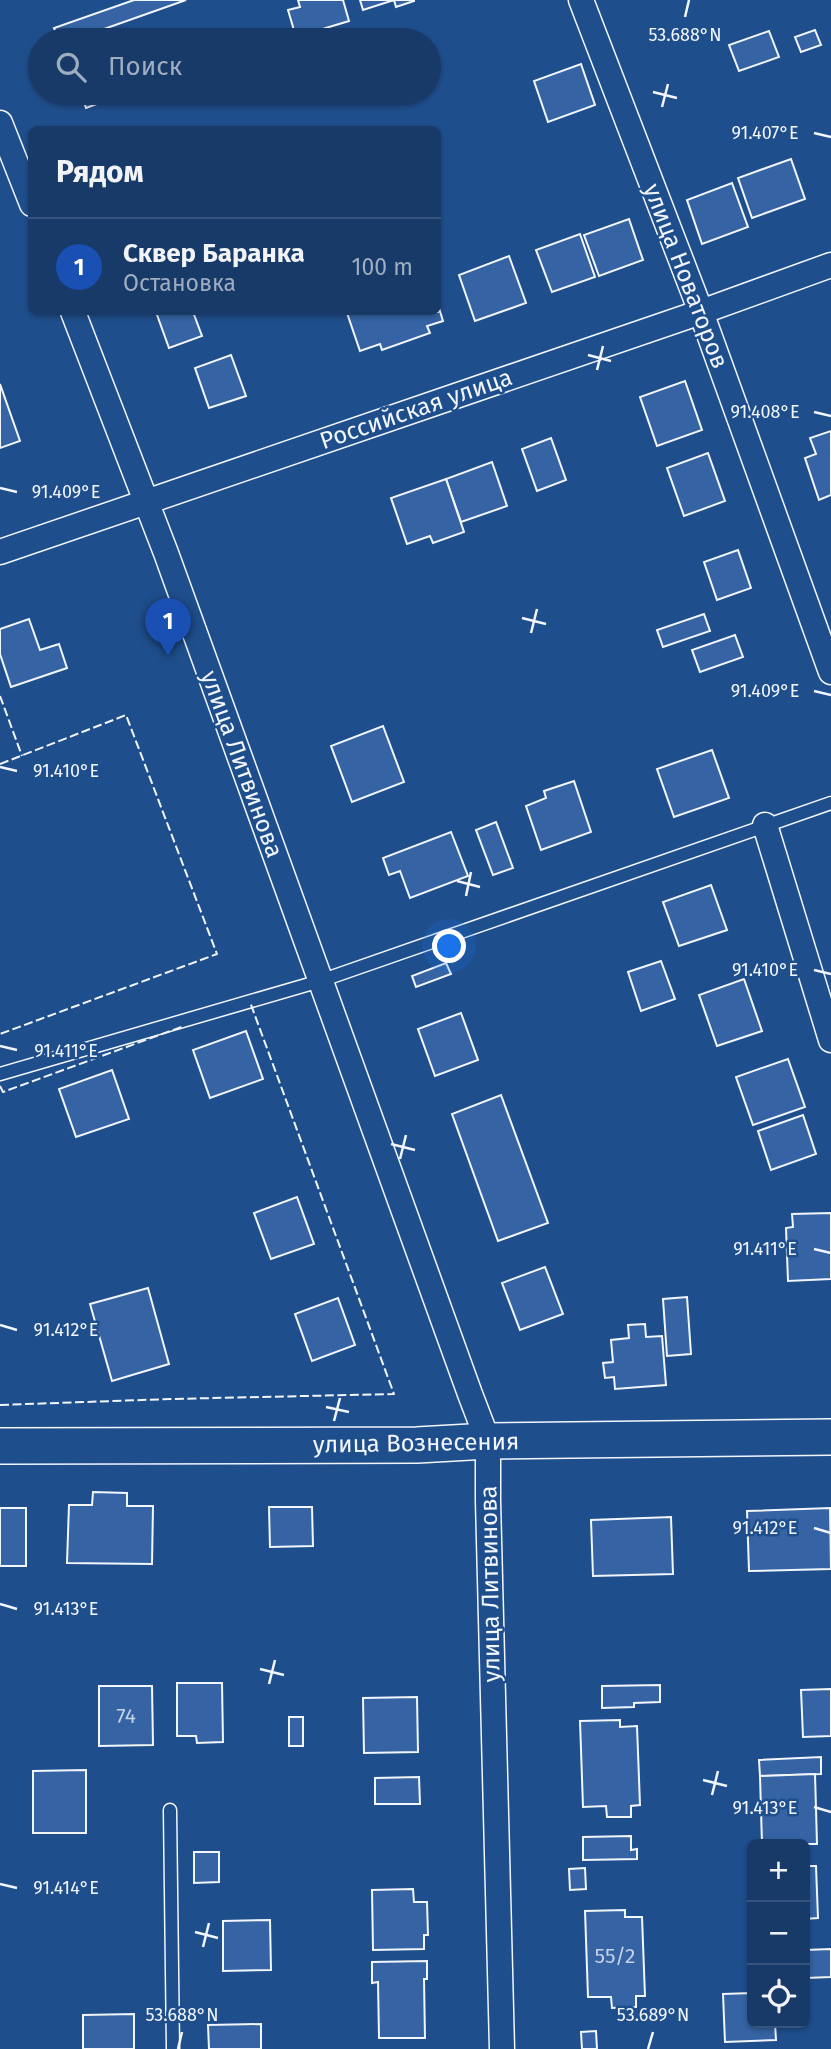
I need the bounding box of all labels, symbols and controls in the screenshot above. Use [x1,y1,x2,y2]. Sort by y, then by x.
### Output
text: 53.688°N [648,24,722,46]
search box [28,28,441,105]
icon: search [52,48,90,86]
text: Поиск [108,51,182,82]
text: 91.407°E [731,122,799,144]
text: Рядом [56,154,144,190]
street label: улица Новаторов [638,180,734,372]
text: Сквер Баранка [123,238,305,269]
text: 1 [74,253,84,281]
text: 100 m [352,253,413,281]
text: Остановка [123,269,236,297]
street label: Российская улица [316,363,516,455]
text: 91.408°E [730,401,800,423]
text: 91.409°E [32,481,100,503]
pin: 1 [145,598,191,656]
street label: улица Литвинова [195,667,289,861]
text: 91.409°E [731,680,799,702]
text: 91.410°E [33,760,99,782]
your location [432,929,466,963]
text: 91.410°E [732,959,798,981]
text: 91.411°E [34,1040,98,1062]
text: 91.411°E [733,1238,797,1260]
text: 91.412°E [34,1319,98,1341]
street label: улица Вознесения [313,1427,519,1459]
street label: улица Литвинова [474,1485,506,1683]
text: 91.412°E [733,1517,797,1539]
text: 91.413°E [34,1598,98,1620]
house number: 74 [116,1703,136,1729]
text: 91.413°E [733,1797,797,1819]
map controls [747,1839,810,2028]
button: + [747,1839,810,1902]
text: 91.414°E [33,1877,99,1899]
button: − [747,1902,810,1965]
house number: 55/2 [595,1943,636,1969]
button: locate [747,1965,810,2028]
text: 53.688°N [145,2004,219,2026]
text: 53.689°N [617,2004,689,2026]

